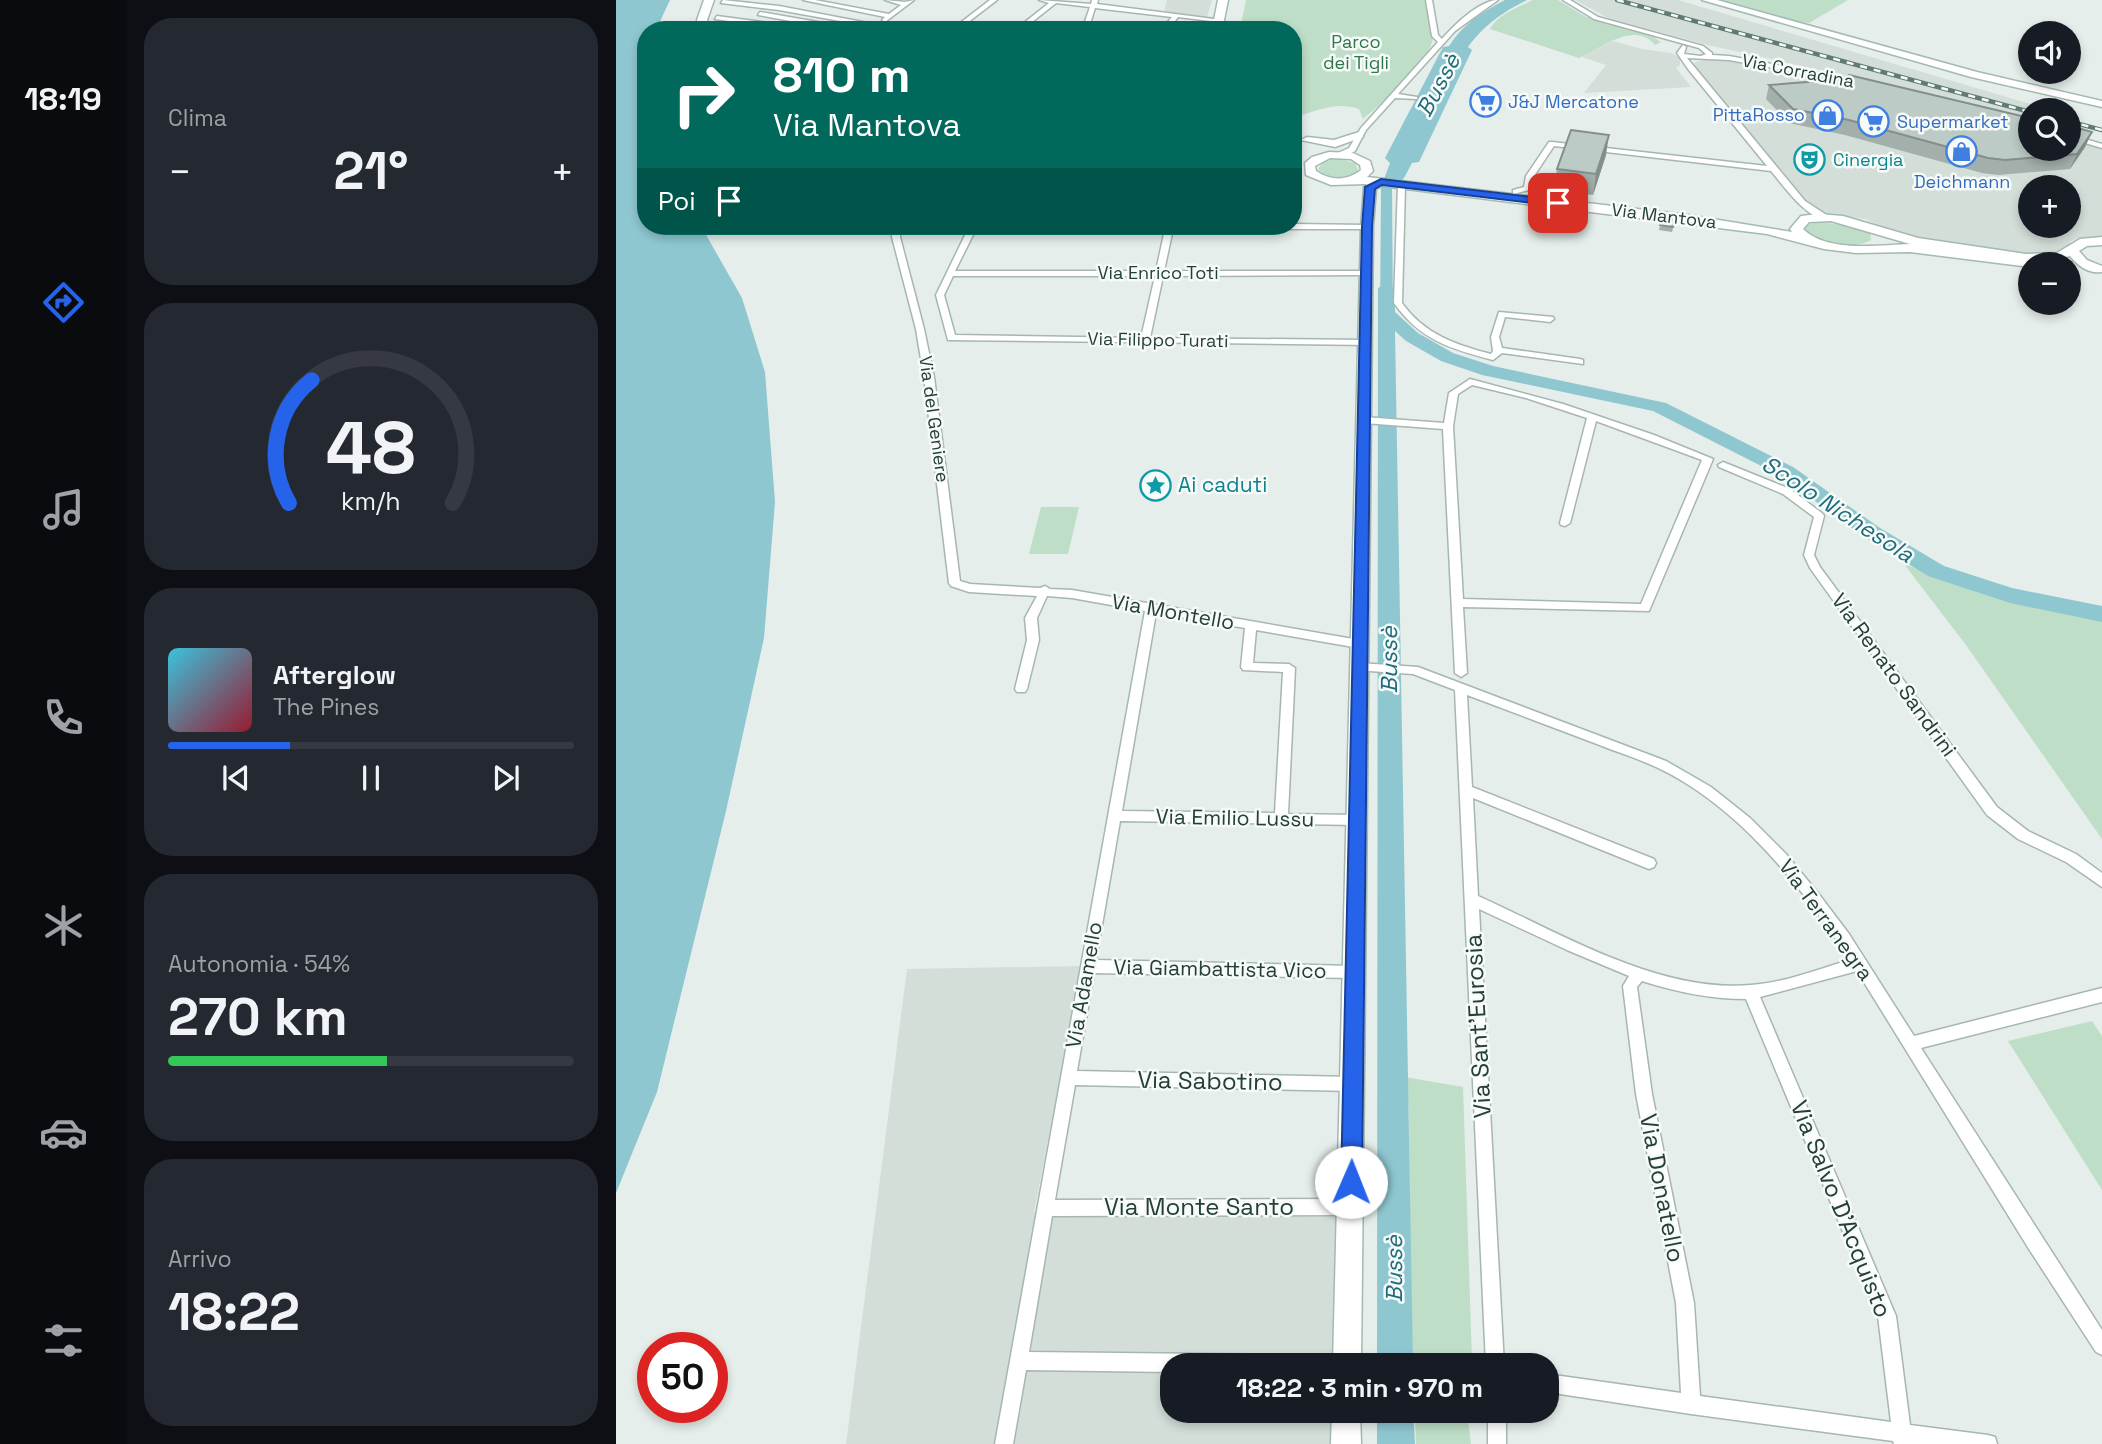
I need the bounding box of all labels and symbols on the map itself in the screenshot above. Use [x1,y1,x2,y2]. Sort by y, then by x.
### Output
park label: Parco dei Tigli [1323,30,1389,74]
water label: Bussè [1409,47,1468,122]
street label: Via Corradina [1740,48,1856,93]
supermarket icon: J&J Mercatone [1468,85,1502,119]
place label: J&J Mercatone [1508,90,1639,113]
shop icon: PittaRosso [1811,98,1845,132]
place label: PittaRosso [1713,103,1805,126]
supermarket icon: Supermarket [1857,105,1891,139]
place label: Supermarket [1897,110,2009,133]
shop icon: Deichmann [1945,134,1979,168]
theatre icon: Cinergia [1793,143,1827,177]
place label: Cinergia [1833,148,1903,171]
place label: Deichmann [1914,170,2010,193]
pin [1528,173,1588,233]
street label: Via Mantova [1610,198,1718,233]
street label: Via Enrico Toti [1097,261,1219,284]
street label: Via Filippo Turati [1087,327,1229,352]
street label: Via del Geniere [914,354,955,484]
water label: Scolo Nichesola [1756,449,1920,570]
place icon: Ai caduti [1138,468,1172,502]
place label: Ai caduti [1178,471,1267,498]
street label: Via Montello [1110,587,1237,636]
street label: Via Renato Sandrini [1826,588,1963,762]
water label: Bussè [1374,625,1404,694]
street label: Via Emilio Lussu [1156,803,1314,832]
street label: Via Terranegra [1773,854,1880,986]
street label: Via Adamello [1059,920,1108,1050]
street label: Via Sant'Eurosia [1457,933,1498,1119]
street label: Via Giambattista Vico [1113,953,1327,984]
street label: Via Sabotino [1137,1064,1283,1097]
street label: Via Salvo D'Acquisto [1784,1096,1899,1322]
street label: Via Donatello [1633,1111,1692,1265]
position arrow [1314,1145,1388,1219]
street label: Via Monte Santo [1104,1191,1294,1222]
water label: Bussè [1379,1234,1409,1303]
speed limit sign: 50 [637,1332,728,1423]

